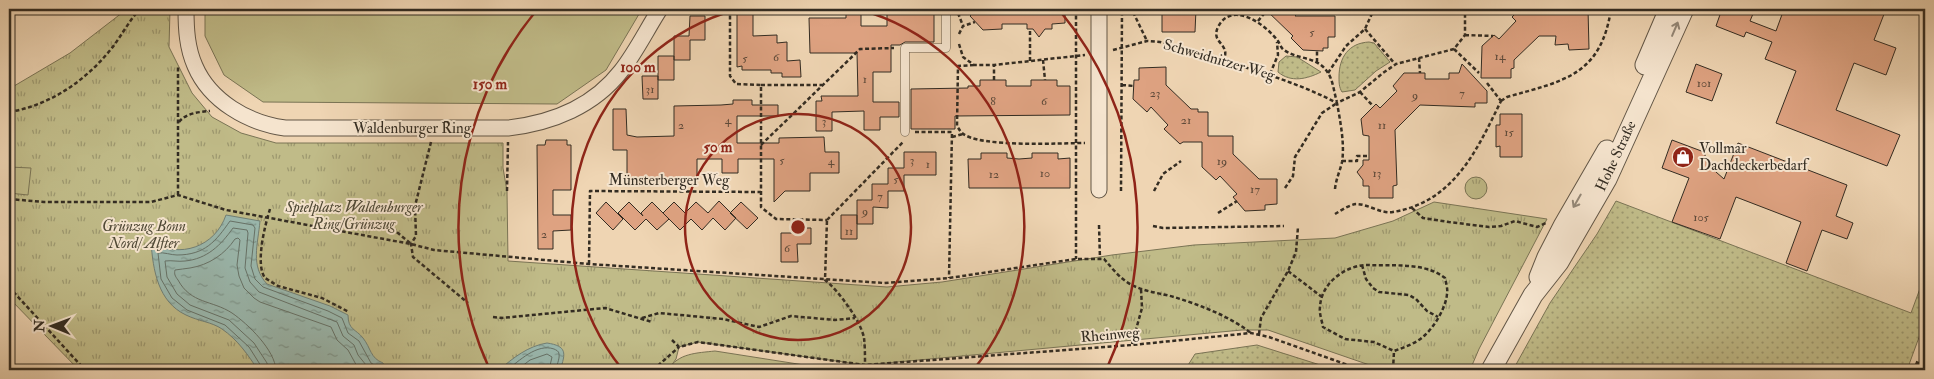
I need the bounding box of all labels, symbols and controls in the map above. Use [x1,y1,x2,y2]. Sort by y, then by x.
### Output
one-way arrow [1671,22,1680,37]
house number: 5 [1309,25,1315,40]
street label: Schweidnitzer Weg [1161,35,1278,85]
house number: 14 [1495,49,1506,64]
house number: 6 [773,50,780,65]
house number: 5 [742,51,748,66]
text: 100 m [620,58,656,77]
house number: 1 [863,72,867,87]
text: 150 m [473,75,507,94]
house number: 101 [1697,76,1711,91]
house number: 31 [646,82,654,97]
house number: 23 [1150,86,1160,101]
house number: 7 [1459,86,1465,101]
house number: 9 [1411,88,1418,103]
house number: 8 [990,94,996,109]
house number: 6 [1041,94,1048,109]
house number: 4 [725,113,732,128]
house number: 21 [1181,113,1191,128]
house number: 3 [822,114,826,129]
house number: 2 [678,118,684,133]
house number: 11 [1378,118,1386,133]
street label: Hohe Straße [1591,118,1641,194]
street label: Waldenburger Ring [352,119,472,138]
house number: 15 [1504,125,1514,140]
text: 50 m [704,138,733,157]
place label: Vollmar Dachdeckerbedarf [1699,139,1810,175]
shop icon: Vollmar Dachdeckerbedarf [1671,145,1695,169]
house number: 5 [779,153,785,168]
house number: 3 [910,153,914,168]
house number: 4 [828,154,835,169]
house number: 19 [1217,154,1227,169]
house number: 1 [926,157,930,172]
house number: 10 [1040,166,1050,181]
house number: 13 [1373,166,1381,181]
house number: 12 [989,167,999,182]
street label: Münsterberger Weg [609,171,730,190]
house number: 5 [893,172,899,187]
house number: 17 [1250,182,1260,197]
house number: 7 [877,189,883,204]
one-way arrow [1572,194,1582,208]
park label: Spielplatz Waldenburger Ring/Grünzug [284,198,424,234]
house number: 9 [861,204,868,219]
house number: 105 [1693,210,1710,225]
park label: Grünzug Bonn Nord/ Alfter [102,217,186,253]
centre of rings [789,218,807,236]
house number: 11 [845,224,853,239]
house number: 2 [541,227,547,242]
house number: 6 [784,241,791,256]
north arrow [28,302,78,352]
text: N [31,319,48,333]
street label: Rheinweg [1080,323,1141,347]

